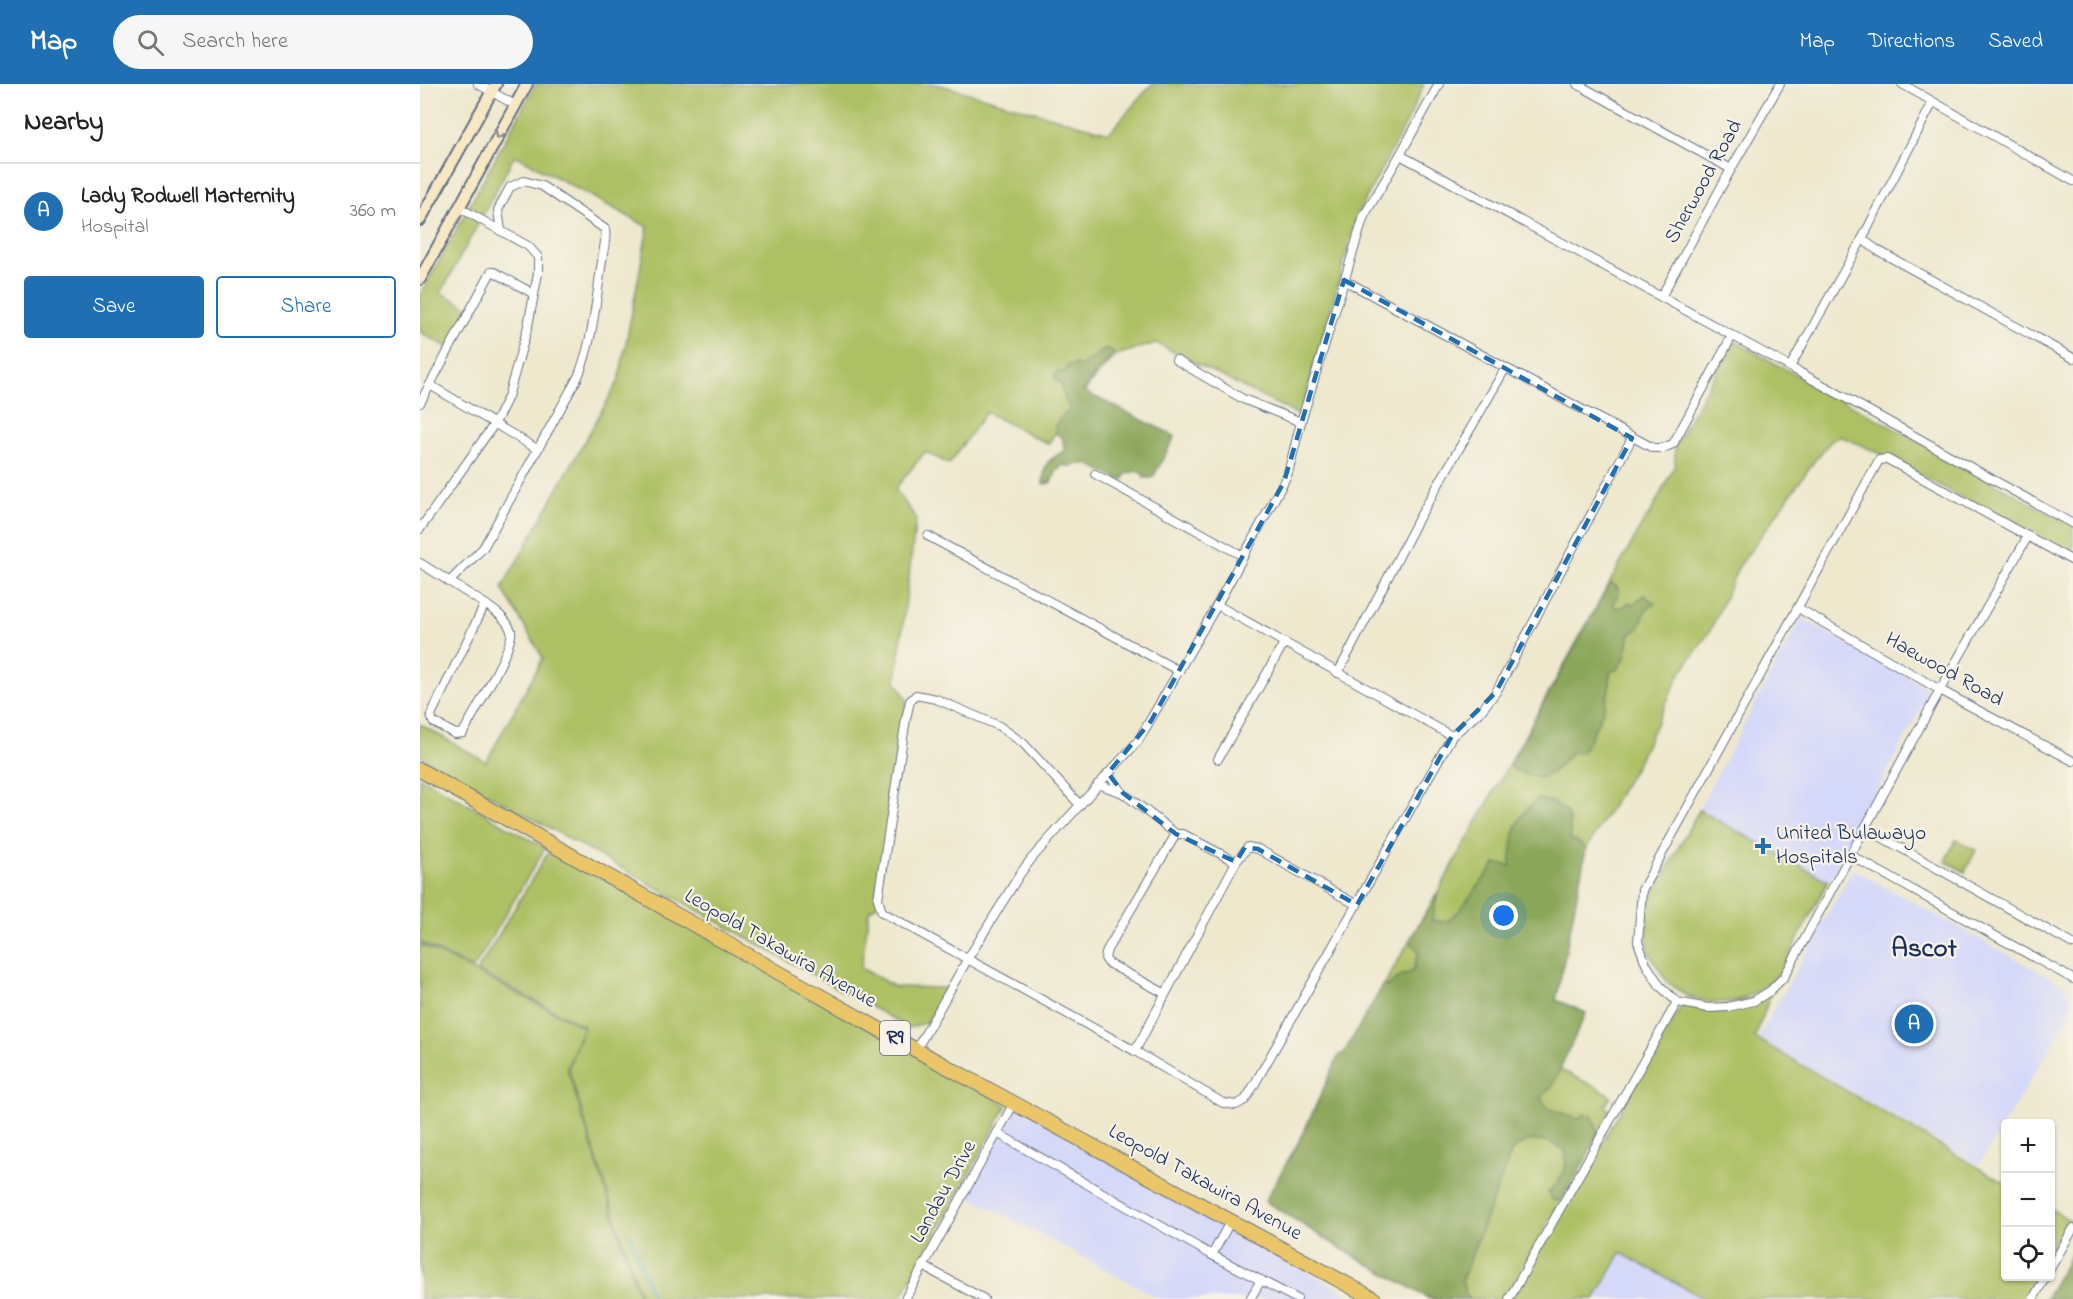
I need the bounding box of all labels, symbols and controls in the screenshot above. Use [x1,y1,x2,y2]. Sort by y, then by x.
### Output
search box [113,15,533,69]
text: Map [30,22,77,63]
icon: search [134,26,167,59]
text: Search here [182,26,288,58]
text: Map [1799,27,1835,57]
text: Directions [1868,27,1955,57]
text: Saved [1988,27,2043,57]
text: Nearby [24,104,103,142]
street label: Sherwood Road [1658,114,1751,249]
one-way arrow [495,129,506,140]
text: Lady Rodwell Marternity [81,181,295,213]
text: A [37,197,50,226]
text: 360 m [350,197,396,226]
text: Hospital [81,213,149,242]
button: Save [24,276,204,338]
button: Share [216,276,396,338]
street label: Haewood Road [1879,625,2009,715]
place label: United Bulawayo Hospitals [1776,819,1926,873]
marker: United Bulawayo Hospitals [1754,837,1772,855]
street label: Leopold Takawira Avenue [678,882,882,1017]
your location [1489,901,1518,930]
district label: Ascot [1891,930,1958,969]
pin: A [1894,1002,1934,1046]
road number: R9 [880,1021,910,1055]
street label: Leopold Takawira Avenue [1103,1117,1308,1249]
map controls [2001,1119,2055,1281]
button: + [2001,1119,2055,1173]
street label: Landau Drive [903,1135,985,1249]
button: − [2001,1173,2055,1227]
button: locate [2001,1227,2055,1281]

